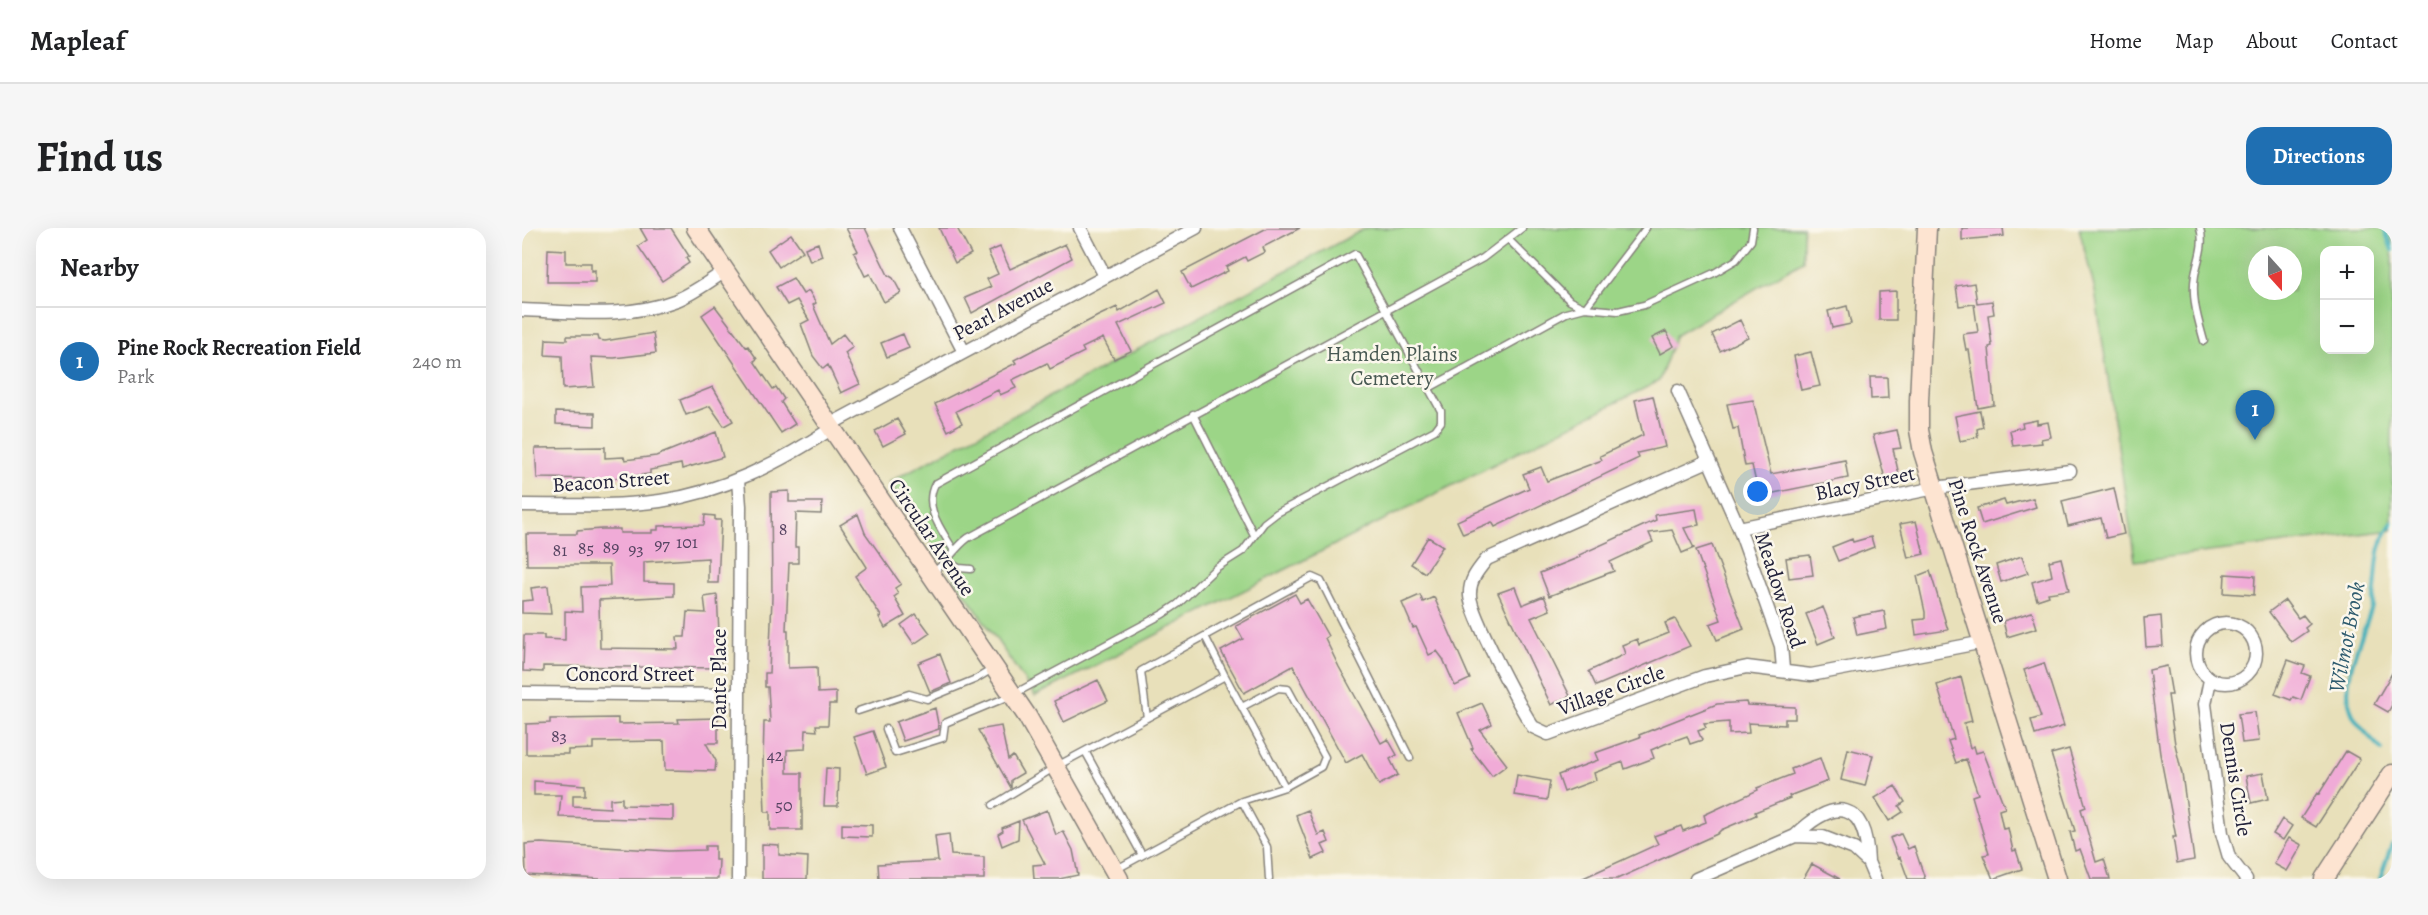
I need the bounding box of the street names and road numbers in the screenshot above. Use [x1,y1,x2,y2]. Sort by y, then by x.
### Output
street label: Pearl Avenue [948,271,1058,347]
street label: Blacy Street [1812,459,1918,507]
street label: Beacon Street [551,463,671,499]
street label: Circular Avenue [882,473,982,601]
street label: Pine Rock Avenue [1941,475,2015,627]
street label: Meadow Road [1748,528,1812,652]
street label: Dante Place [705,628,733,730]
street label: Village Circle [1553,658,1668,723]
street label: Concord Street [566,660,694,688]
street label: Dennis Circle [2213,720,2259,838]

